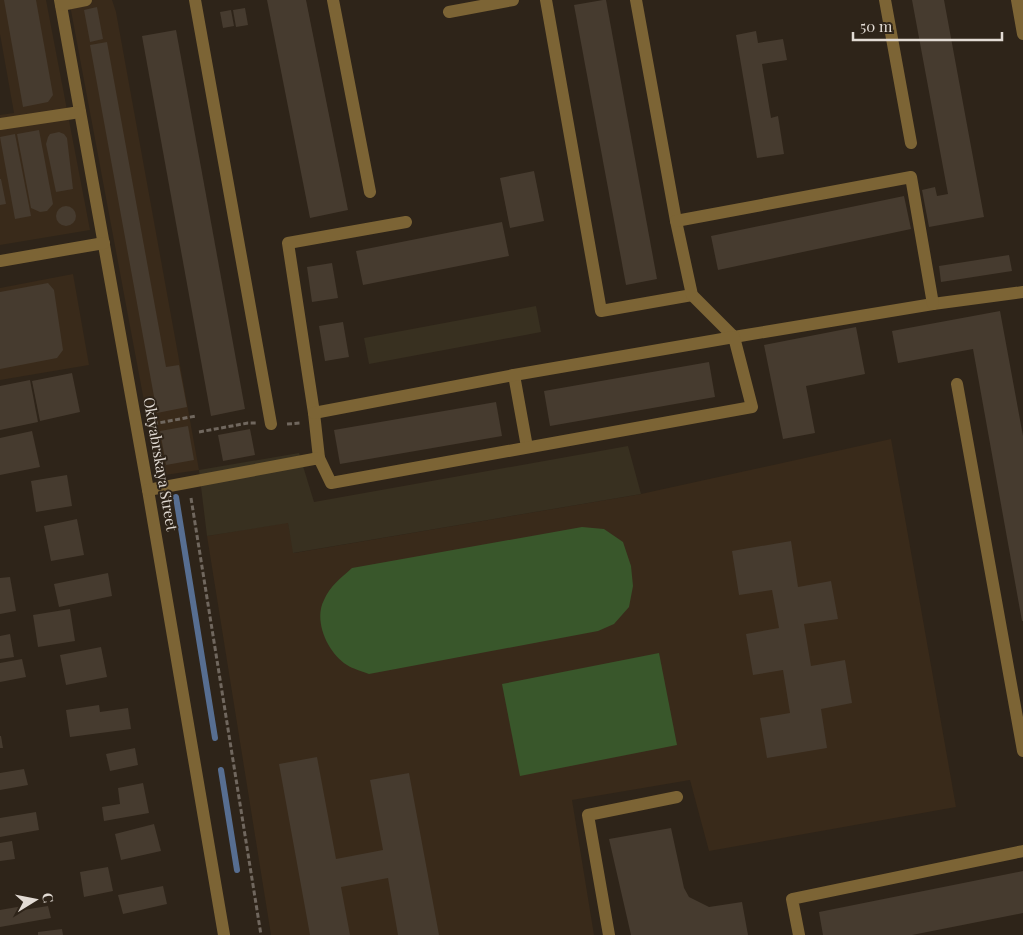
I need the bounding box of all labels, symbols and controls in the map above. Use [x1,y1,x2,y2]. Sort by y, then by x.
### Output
scale bar [853,10,1002,42]
text: 50 m [860,16,893,36]
street label: Oktyabrskaya Street [139,395,183,533]
north arrow [10,875,60,925]
text: С [38,891,59,904]

